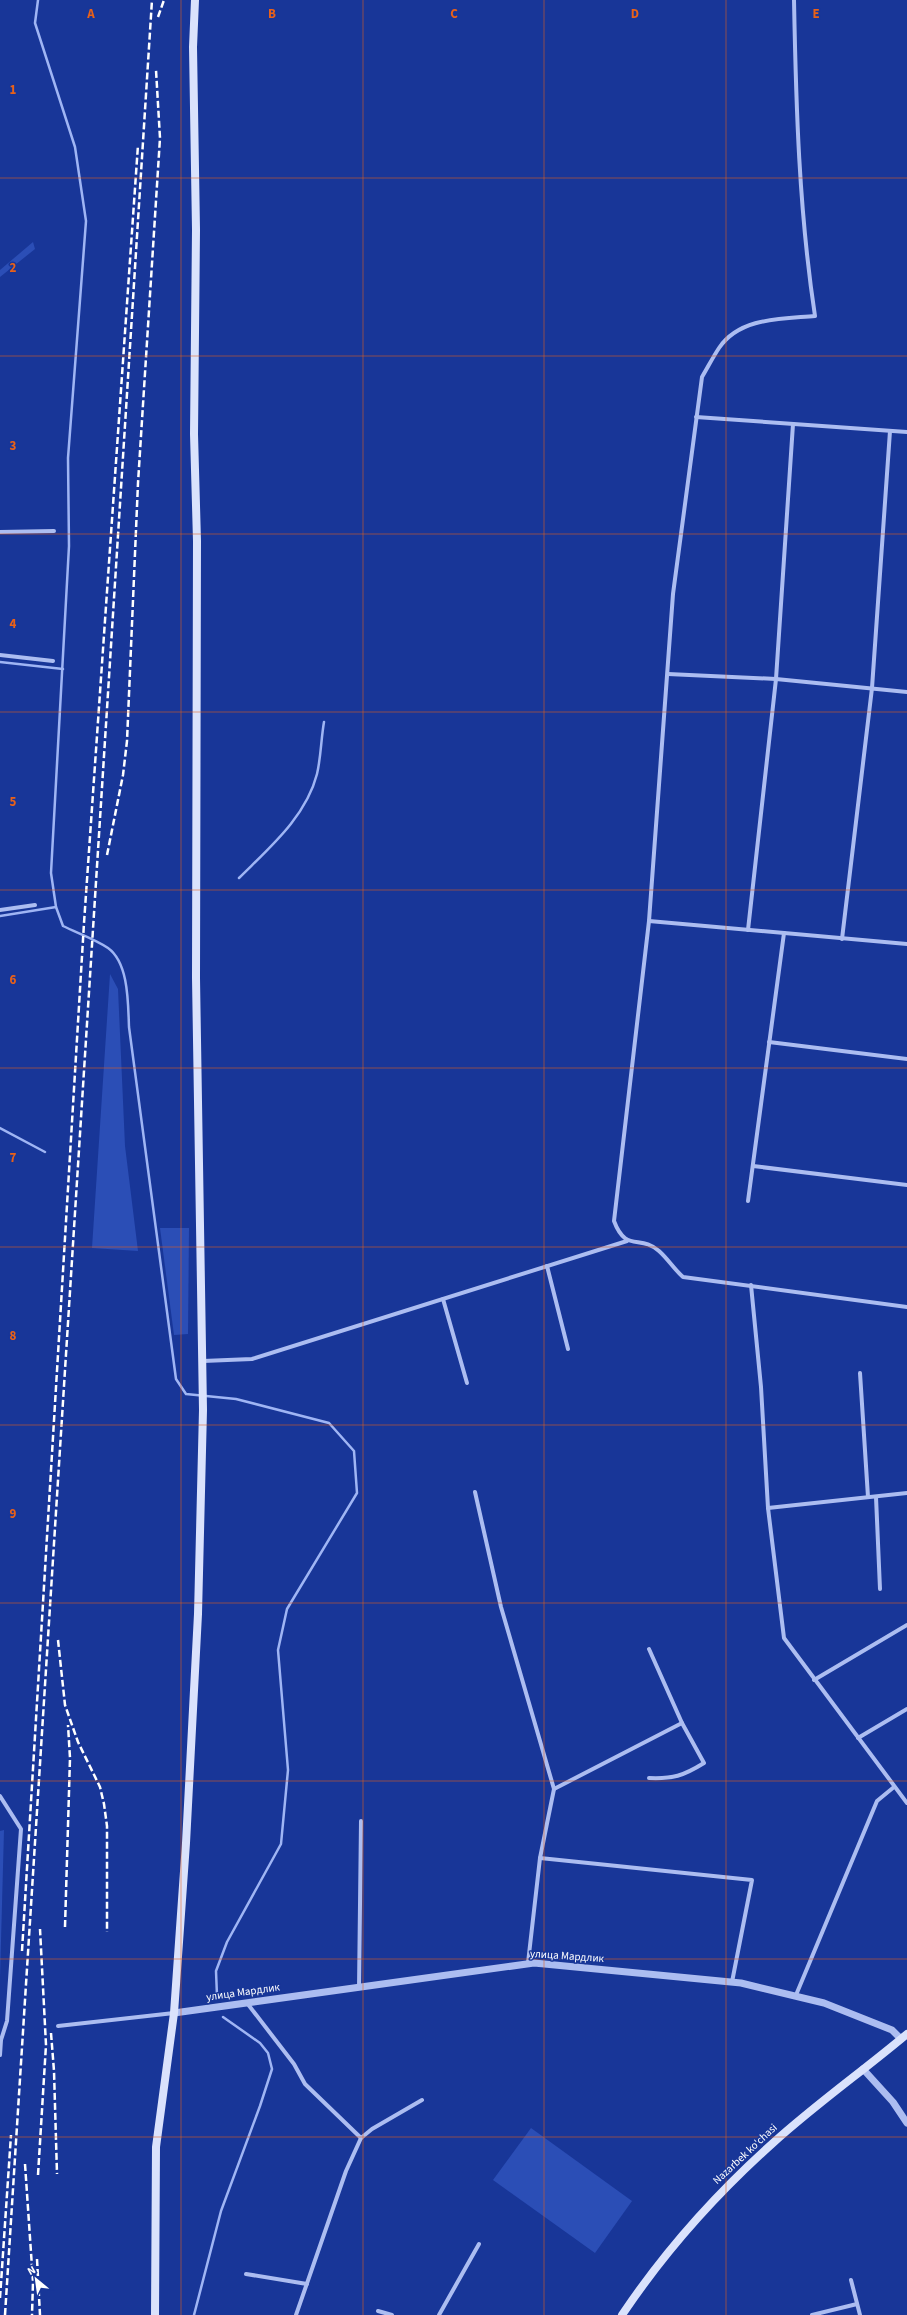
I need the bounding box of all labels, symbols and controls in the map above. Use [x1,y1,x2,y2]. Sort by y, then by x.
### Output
text: A [86,5,95,23]
text: B [268,5,276,23]
text: C [450,5,458,23]
text: D [631,5,639,23]
text: E [812,5,820,23]
text: 1 [10,81,17,99]
text: 2 [10,259,17,277]
text: 3 [10,437,17,455]
text: 4 [10,615,17,633]
text: 5 [10,793,17,811]
text: 6 [10,971,17,989]
text: 7 [10,1149,17,1167]
text: 8 [10,1327,17,1345]
text: 9 [10,1505,17,1523]
street label: улица Мардлик [529,1946,605,1966]
street label: улица Мардлик [205,1979,281,2005]
street label: Nazarbek ko'chasi [710,2120,780,2188]
north arrow [16,2259,56,2299]
text: N [25,2262,38,2279]

